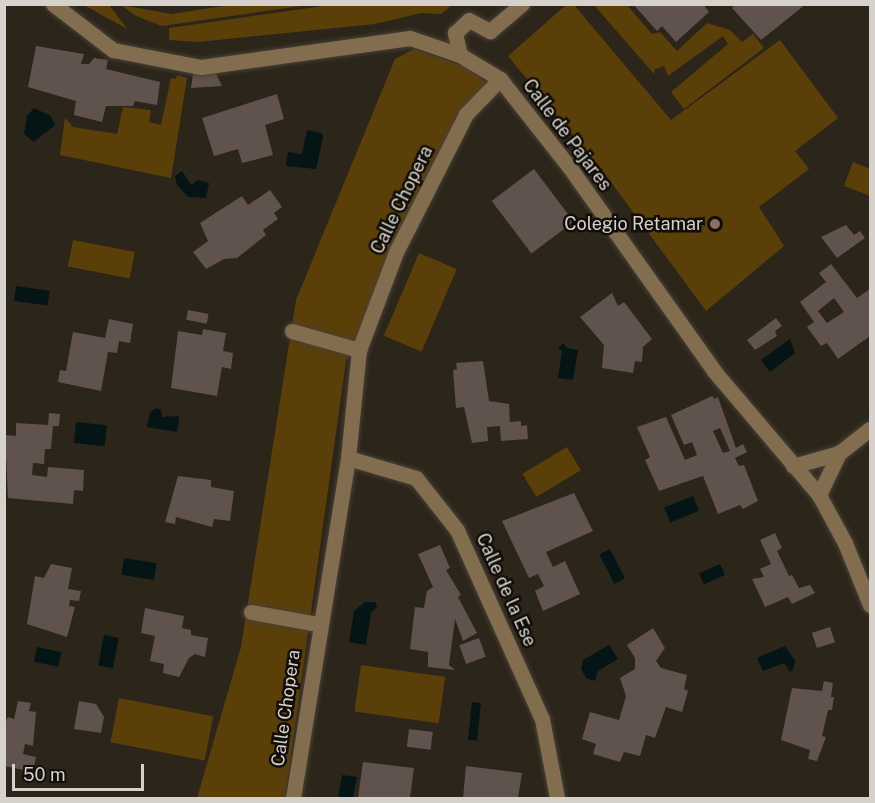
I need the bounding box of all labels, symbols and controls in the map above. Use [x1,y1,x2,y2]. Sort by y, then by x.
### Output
street label: Calle de Pajares [518,75,616,195]
street label: Calle Chopera [367,142,437,258]
place label: Colegio Retamar [564,213,703,235]
marker: Colegio Retamar [708,217,722,231]
street label: Calle de la Ese [471,530,541,650]
street label: Calle Chopera [267,648,305,768]
scale bar [15,752,147,790]
text: 50 m [23,764,66,785]

